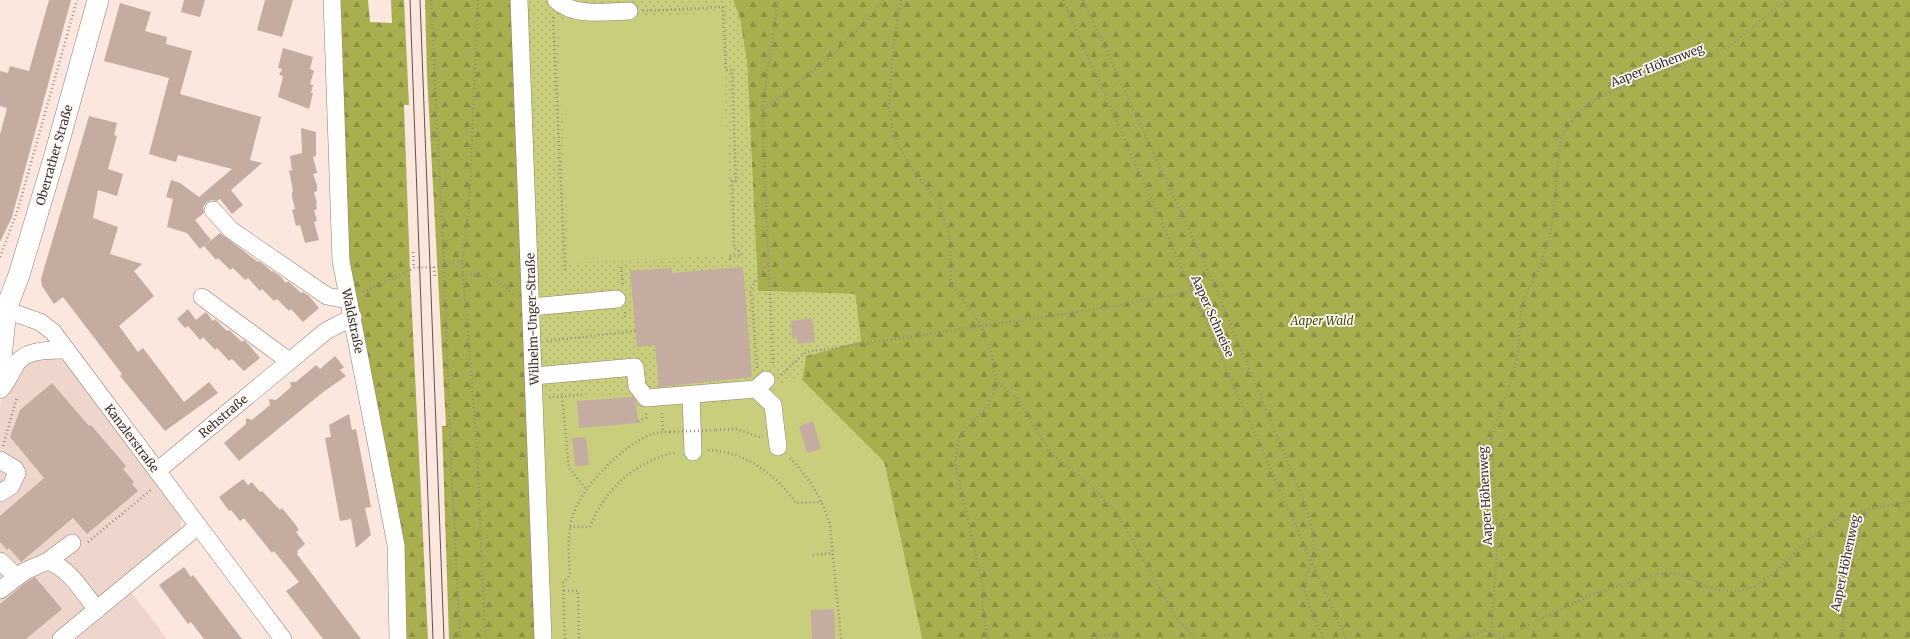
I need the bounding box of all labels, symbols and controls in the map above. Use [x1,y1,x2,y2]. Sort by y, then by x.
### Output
street label: Aaper Höhenweg [1607,40,1707,90]
street label: Oberrather Straße [32,103,76,207]
street label: Wilhelm-Unger-Straße [522,253,542,386]
street label: Aaper Schneise [1188,272,1238,359]
street label: Waldstraße [339,286,367,355]
park label: Aaper Wald [1290,313,1353,328]
street label: Rehstraße [196,391,250,441]
street label: Kanzlerstraße [102,401,162,475]
street label: Aaper Höhenweg [1475,445,1495,547]
street label: Aaper Höhenweg [1827,512,1863,614]

